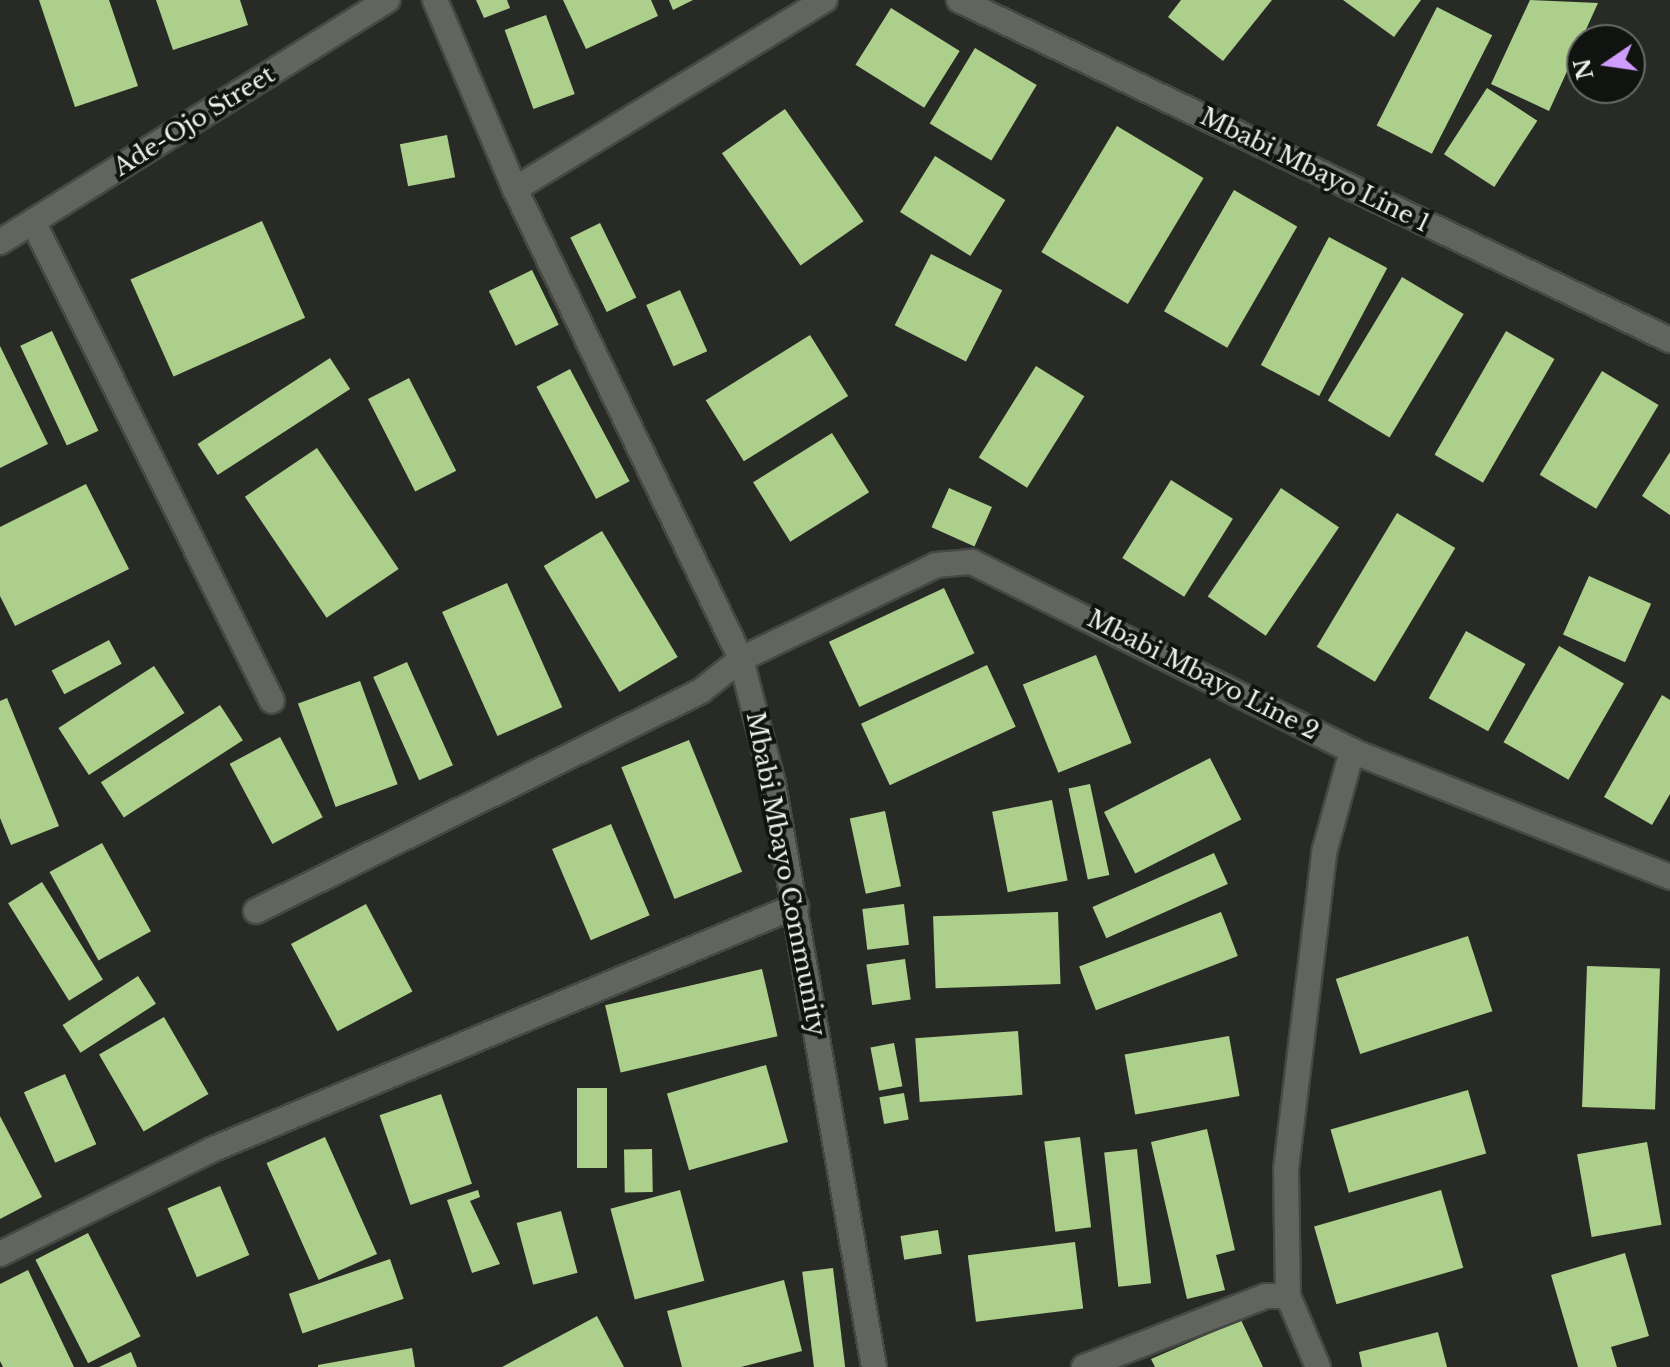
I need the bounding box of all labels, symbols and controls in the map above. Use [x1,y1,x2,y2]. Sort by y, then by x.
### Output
north arrow [1566,24,1646,104]
text: N [1569,56,1600,82]
street label: Ade-Ojo Street [108,60,280,182]
street label: Mbabi Mbayo Line 1 [1196,102,1434,238]
street label: Mbabi Mbayo Line 2 [1083,604,1323,746]
street label: Mbabi Mbayo Community [740,709,832,1039]

